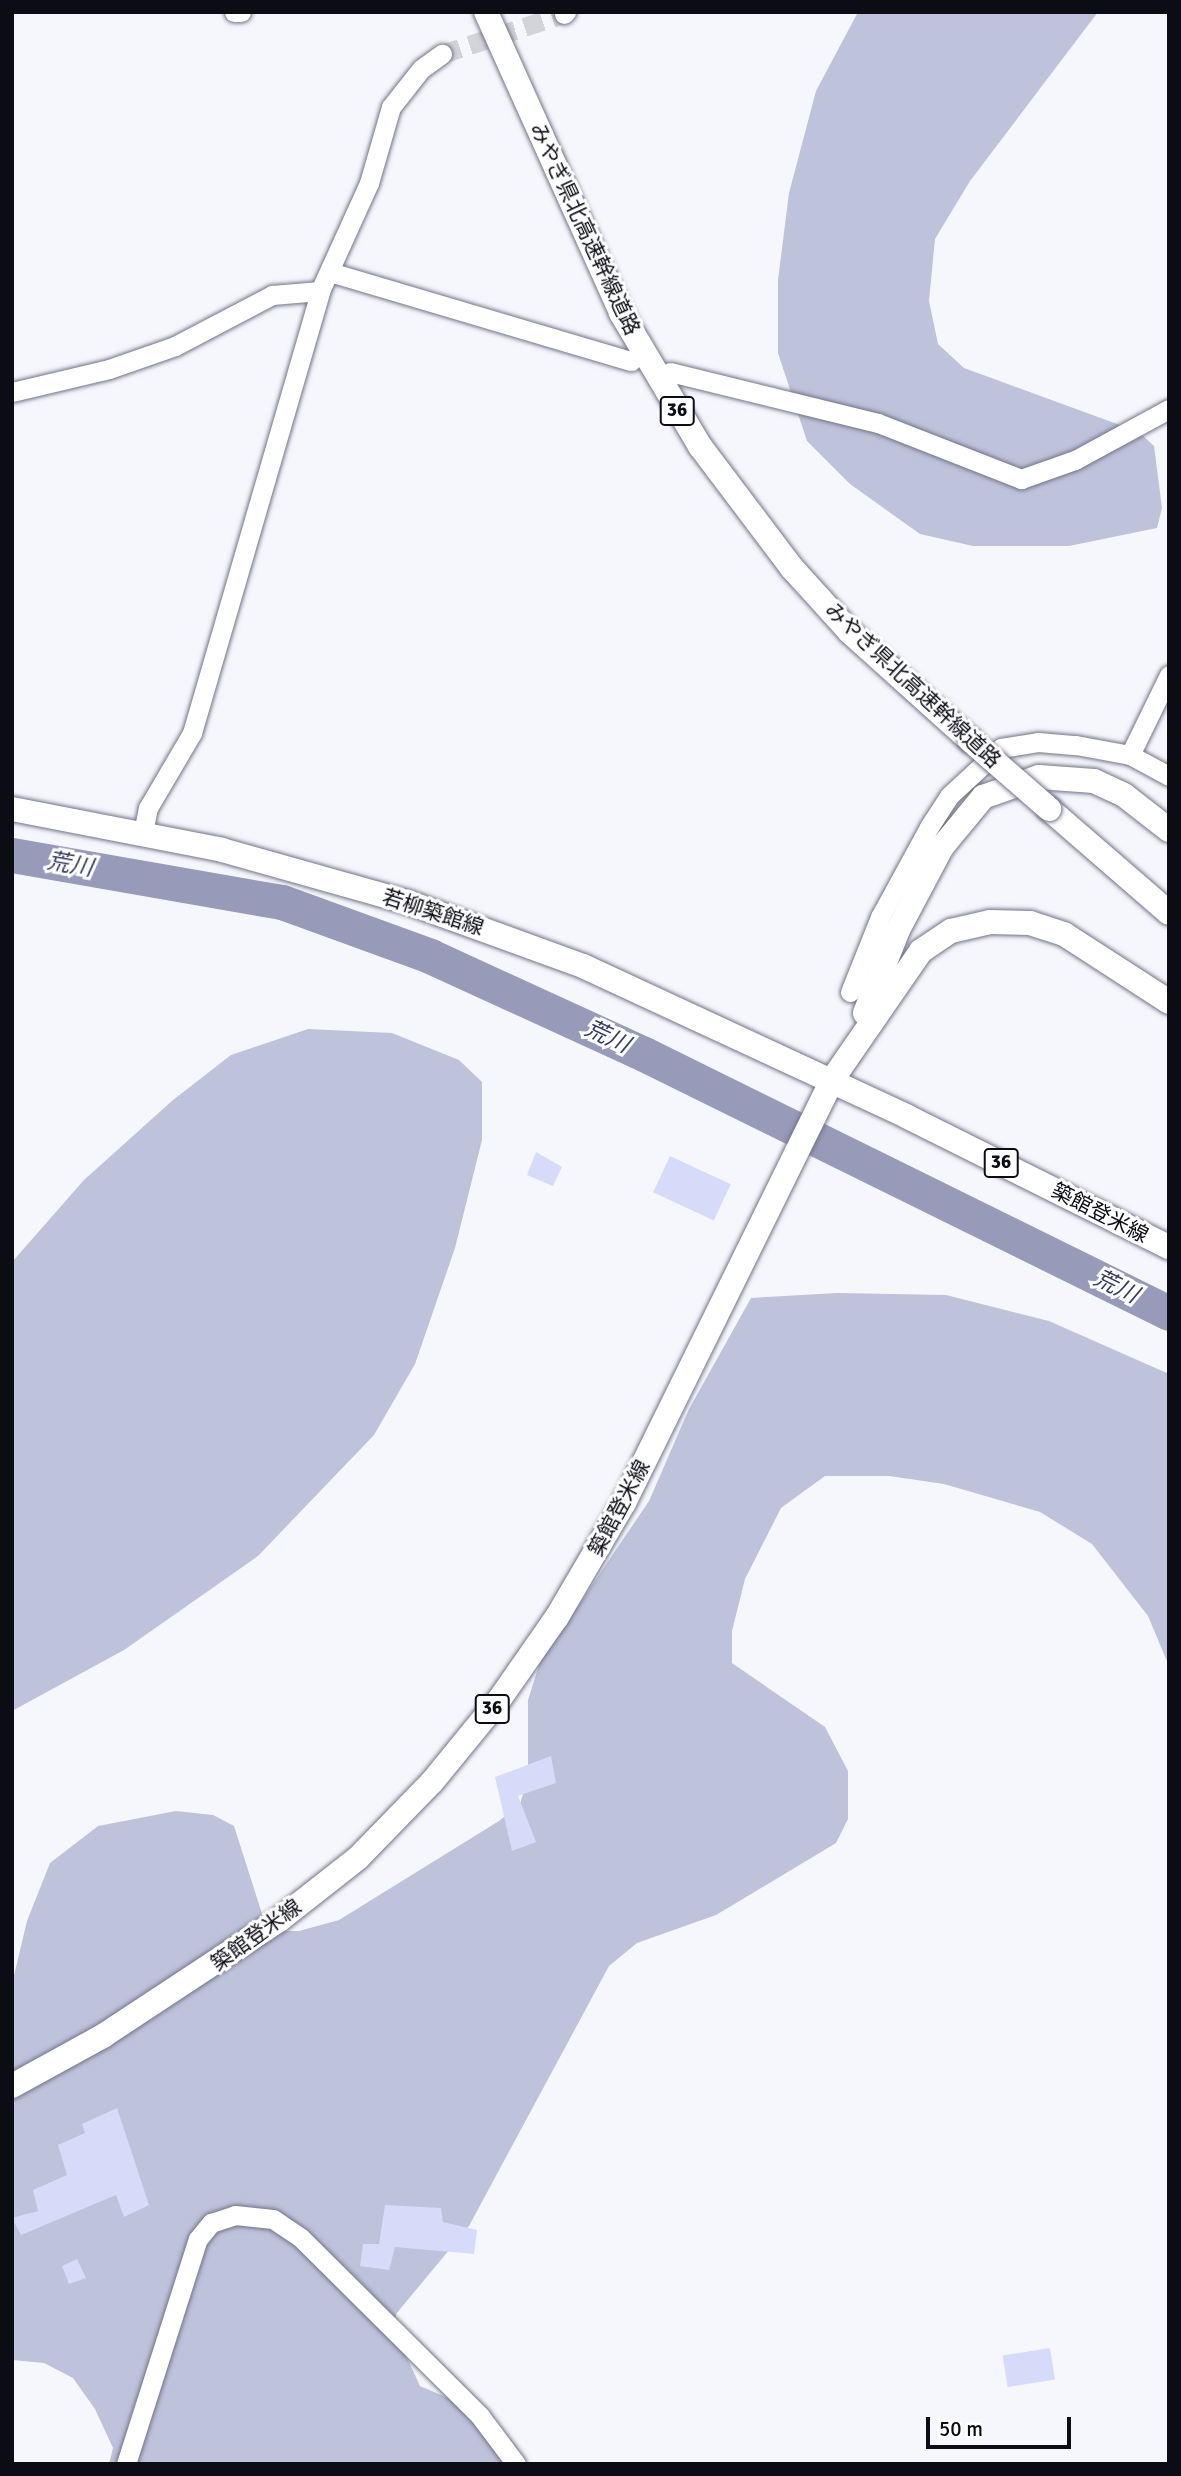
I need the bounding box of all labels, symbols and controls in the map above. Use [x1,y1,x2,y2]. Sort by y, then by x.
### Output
street label: みやぎ県北高速幹線道路 [525,119,645,339]
road number: 36 [660,396,694,426]
street label: みやぎ県北高速幹線道路 [820,597,1006,773]
water label: 荒川 [45,847,95,883]
street label: 若柳築館線 [379,884,487,940]
water label: 荒川 [580,1015,634,1059]
road number: 36 [984,1148,1018,1178]
street label: 築館登米線 [1048,1178,1152,1248]
water label: 荒川 [1089,1265,1143,1309]
street label: 築館登米線 [583,1456,655,1560]
road number: 36 [475,1694,510,1724]
street label: 築館登米線 [206,1894,306,1976]
scale bar [929,2402,1074,2446]
text: 50 m [939,2416,983,2442]

